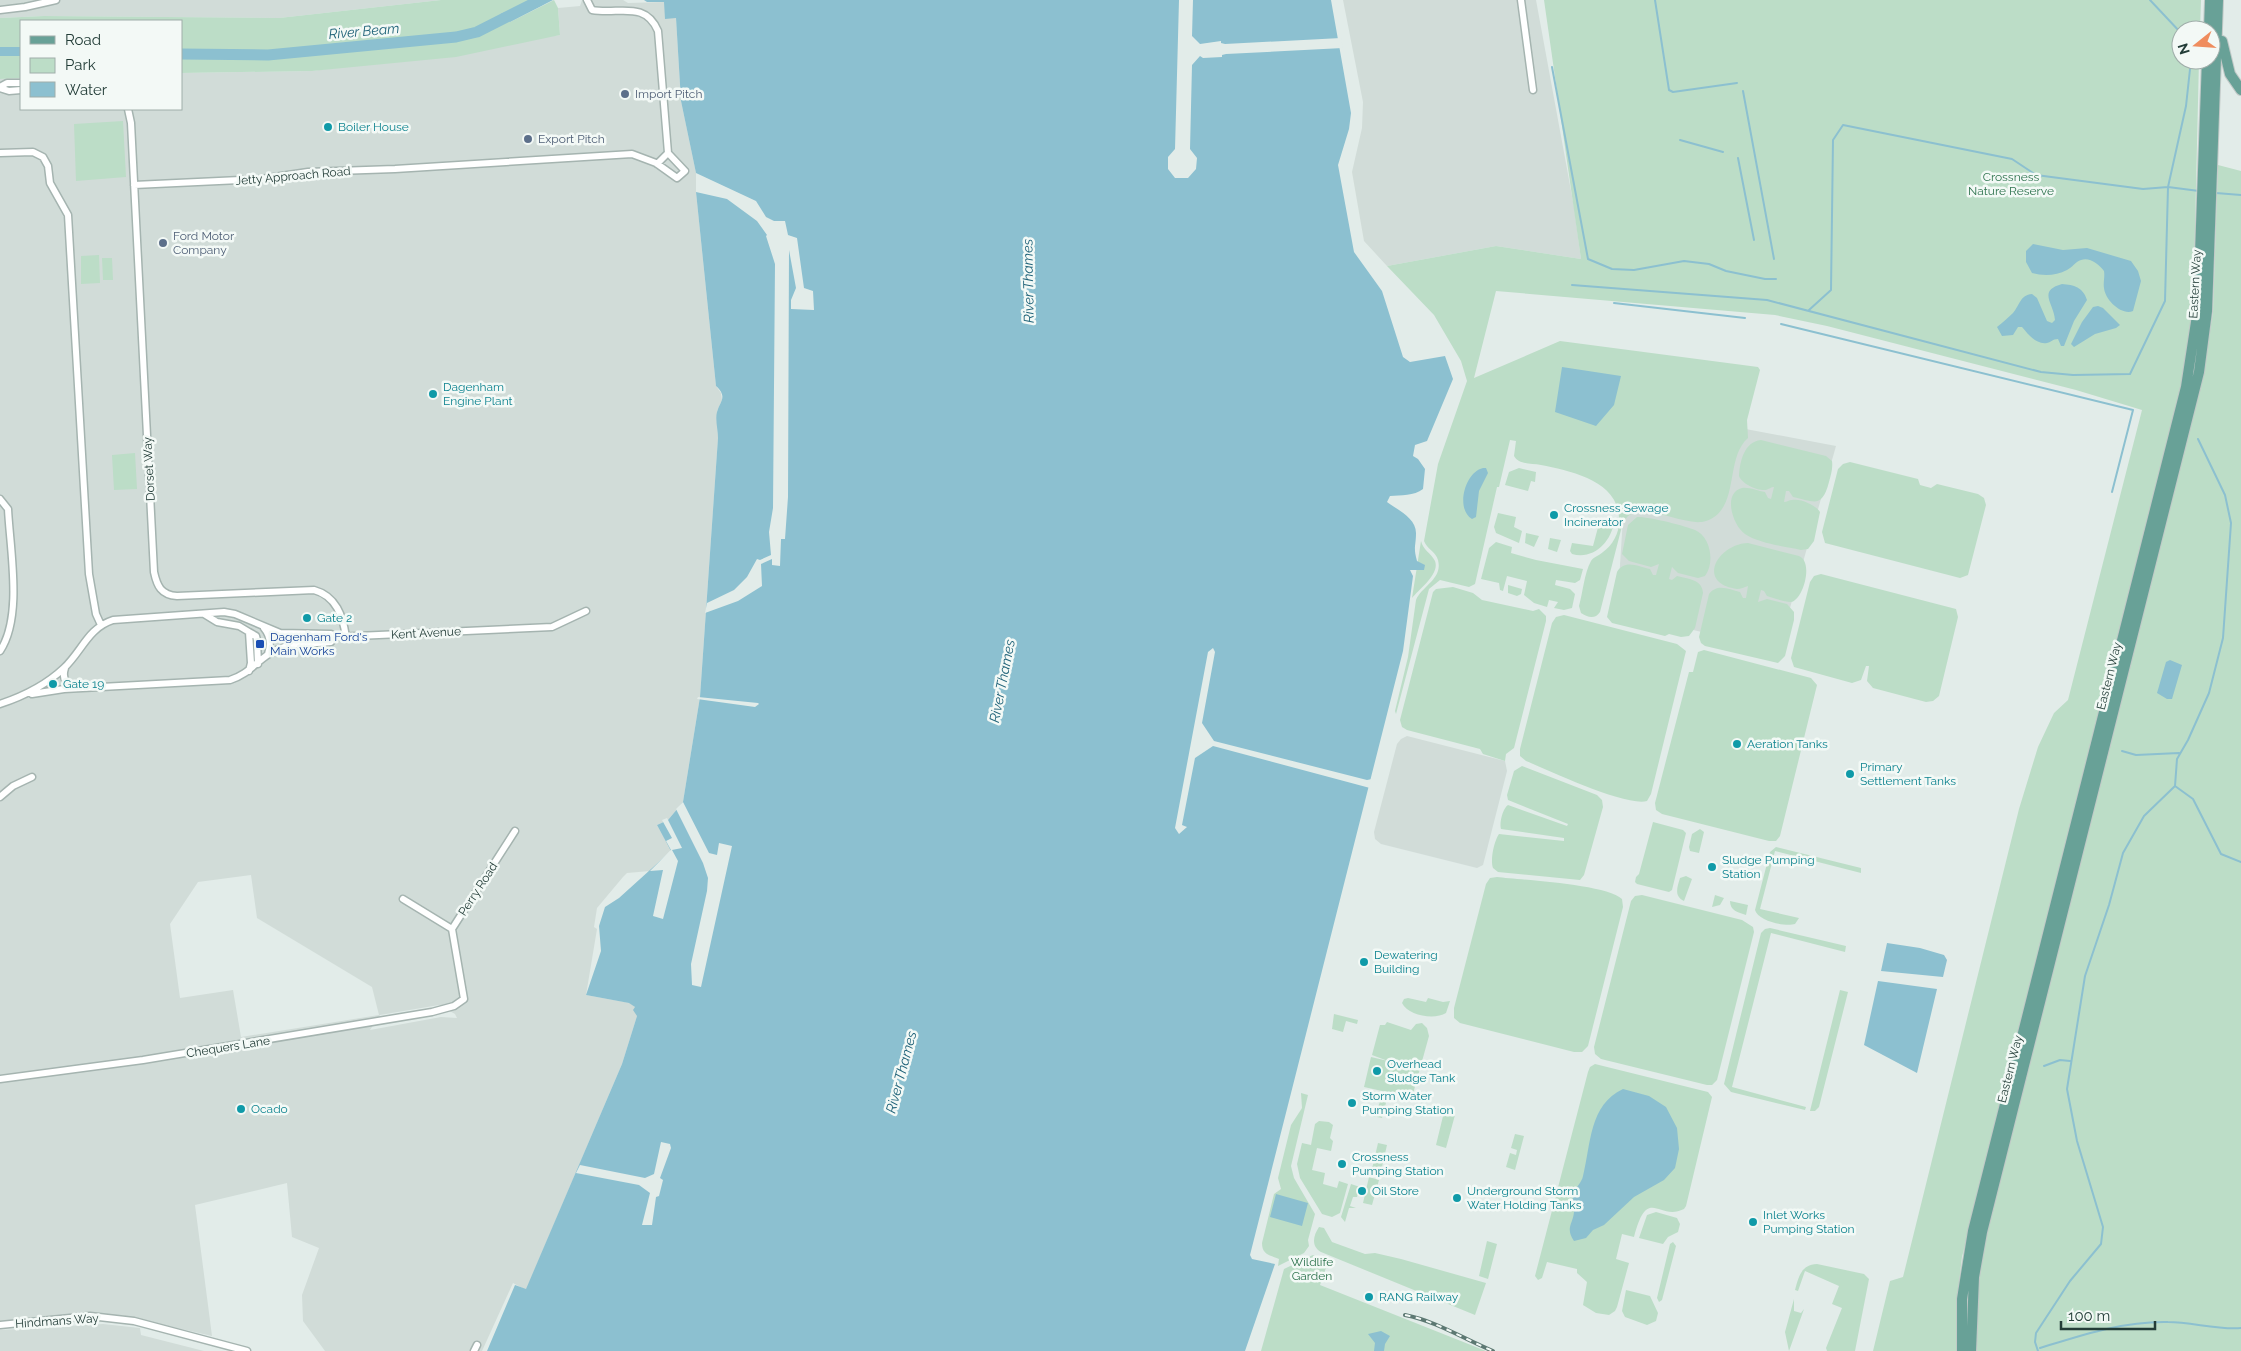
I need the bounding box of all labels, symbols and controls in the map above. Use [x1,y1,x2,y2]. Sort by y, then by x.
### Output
legend [20,20,182,110]
water label: River Beam [328,20,400,42]
north arrow [2171,20,2221,70]
text: Road [65,31,101,49]
text: N [2174,41,2193,56]
text: Park [65,56,96,74]
text: Water [65,81,108,99]
place label: Import Pitch [635,87,702,101]
marker: Import Pitch [619,88,631,100]
place label: Boiler House [338,120,409,134]
marker: Boiler House [322,121,334,133]
place label: Export Pitch [538,132,605,146]
marker: Export Pitch [522,133,534,145]
street label: Jetty Approach Road [235,164,351,188]
park label: Crossness Nature Reserve [1968,170,2054,198]
place label: Ford Motor Company [173,229,235,257]
marker: Ford Motor Company [157,237,169,249]
water label: River Thames [1019,238,1037,323]
street label: Eastern Way [2186,249,2204,319]
place label: Dagenham Engine Plant [443,380,513,408]
marker: Dagenham Engine Plant [427,388,439,400]
street label: Dorset Way [140,436,158,501]
place label: Crossness Sewage Incinerator [1564,501,1668,529]
marker: Crossness Sewage Incinerator [1548,509,1560,521]
place label: Gate 2 [317,611,352,625]
marker: Gate 2 [301,612,313,624]
street label: Kent Avenue [391,624,461,642]
place label: Dagenham Ford's Main Works [270,630,368,658]
marker: Dagenham Ford's Main Works [254,638,266,650]
water label: River Thames [986,638,1018,724]
street label: Eastern Way [2094,640,2124,711]
place label: Gate 19 [63,677,104,691]
marker: Gate 19 [47,678,59,690]
place label: Aeration Tanks [1747,737,1828,751]
marker: Aeration Tanks [1731,738,1743,750]
place label: Primary Settlement Tanks [1860,760,1956,788]
marker: Primary Settlement Tanks [1844,768,1856,780]
place label: Sludge Pumping Station [1722,853,1815,881]
street label: Perry Road [456,860,500,918]
marker: Sludge Pumping Station [1706,861,1718,873]
place label: Dewatering Building [1374,948,1438,976]
marker: Dewatering Building [1358,956,1370,968]
water label: River Thames [882,1029,920,1115]
street label: Chequers Lane [185,1033,271,1061]
street label: Eastern Way [1995,1033,2025,1104]
place label: Overhead Sludge Tank [1387,1057,1456,1085]
marker: Overhead Sludge Tank [1371,1065,1383,1077]
place label: Storm Water Pumping Station [1362,1089,1454,1117]
marker: Storm Water Pumping Station [1346,1097,1358,1109]
place label: Ocado [251,1102,288,1116]
marker: Ocado [235,1103,247,1115]
place label: Crossness Pumping Station [1352,1150,1444,1178]
marker: Crossness Pumping Station [1336,1158,1348,1170]
place label: Oil Store [1372,1184,1419,1198]
place label: Underground Storm Water Holding Tanks [1467,1184,1582,1212]
marker: Oil Store [1356,1185,1368,1197]
marker: Underground Storm Water Holding Tanks [1451,1192,1463,1204]
place label: Inlet Works Pumping Station [1763,1208,1855,1236]
marker: Inlet Works Pumping Station [1747,1216,1759,1228]
park label: Wildlife Garden [1291,1255,1333,1283]
place label: RANG Railway [1379,1290,1459,1304]
marker: RANG Railway [1363,1291,1375,1303]
scale bar [2061,1298,2155,1330]
text: 100 m [2068,1307,2110,1325]
street label: Hindmans Way [15,1311,100,1331]

